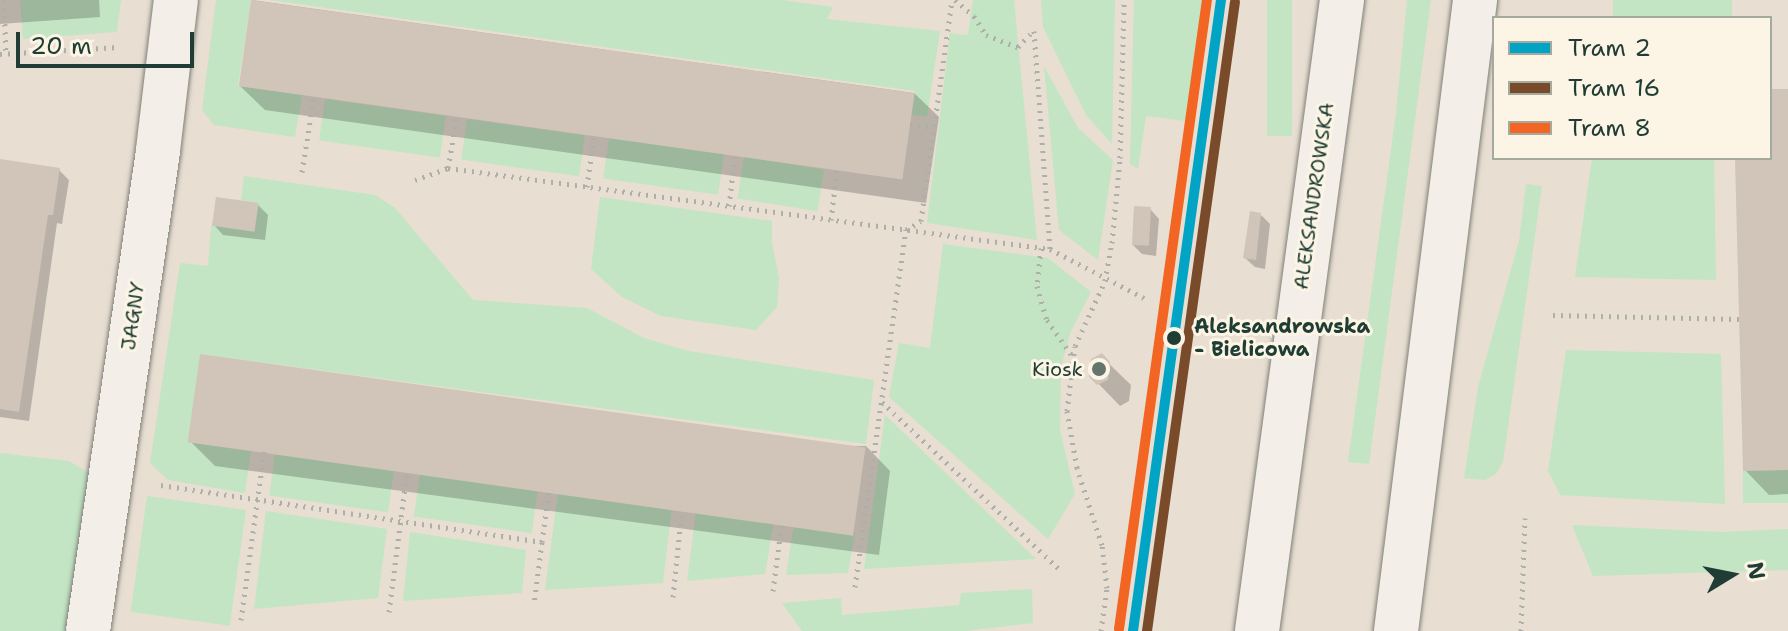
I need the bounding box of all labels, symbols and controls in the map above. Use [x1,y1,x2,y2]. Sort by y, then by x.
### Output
scale bar [20,16,198,66]
legend [1492,16,1772,160]
text: 20 m [30,30,92,62]
text: Tram 2 [1568,32,1651,64]
text: Tram 16 [1568,72,1660,104]
street label: ALEKSANDROWSKA [1289,101,1339,291]
text: Tram 8 [1568,112,1651,144]
street label: JAGNY [116,280,150,352]
place label: Aleksandrowska - Bielicowa [1194,314,1370,361]
marker: Aleksandrowska - Bielicowa [1161,325,1187,351]
place label: Kiosk [1032,357,1083,381]
marker: Kiosk [1090,360,1108,378]
north arrow [1692,535,1772,615]
text: N [1740,560,1772,582]

